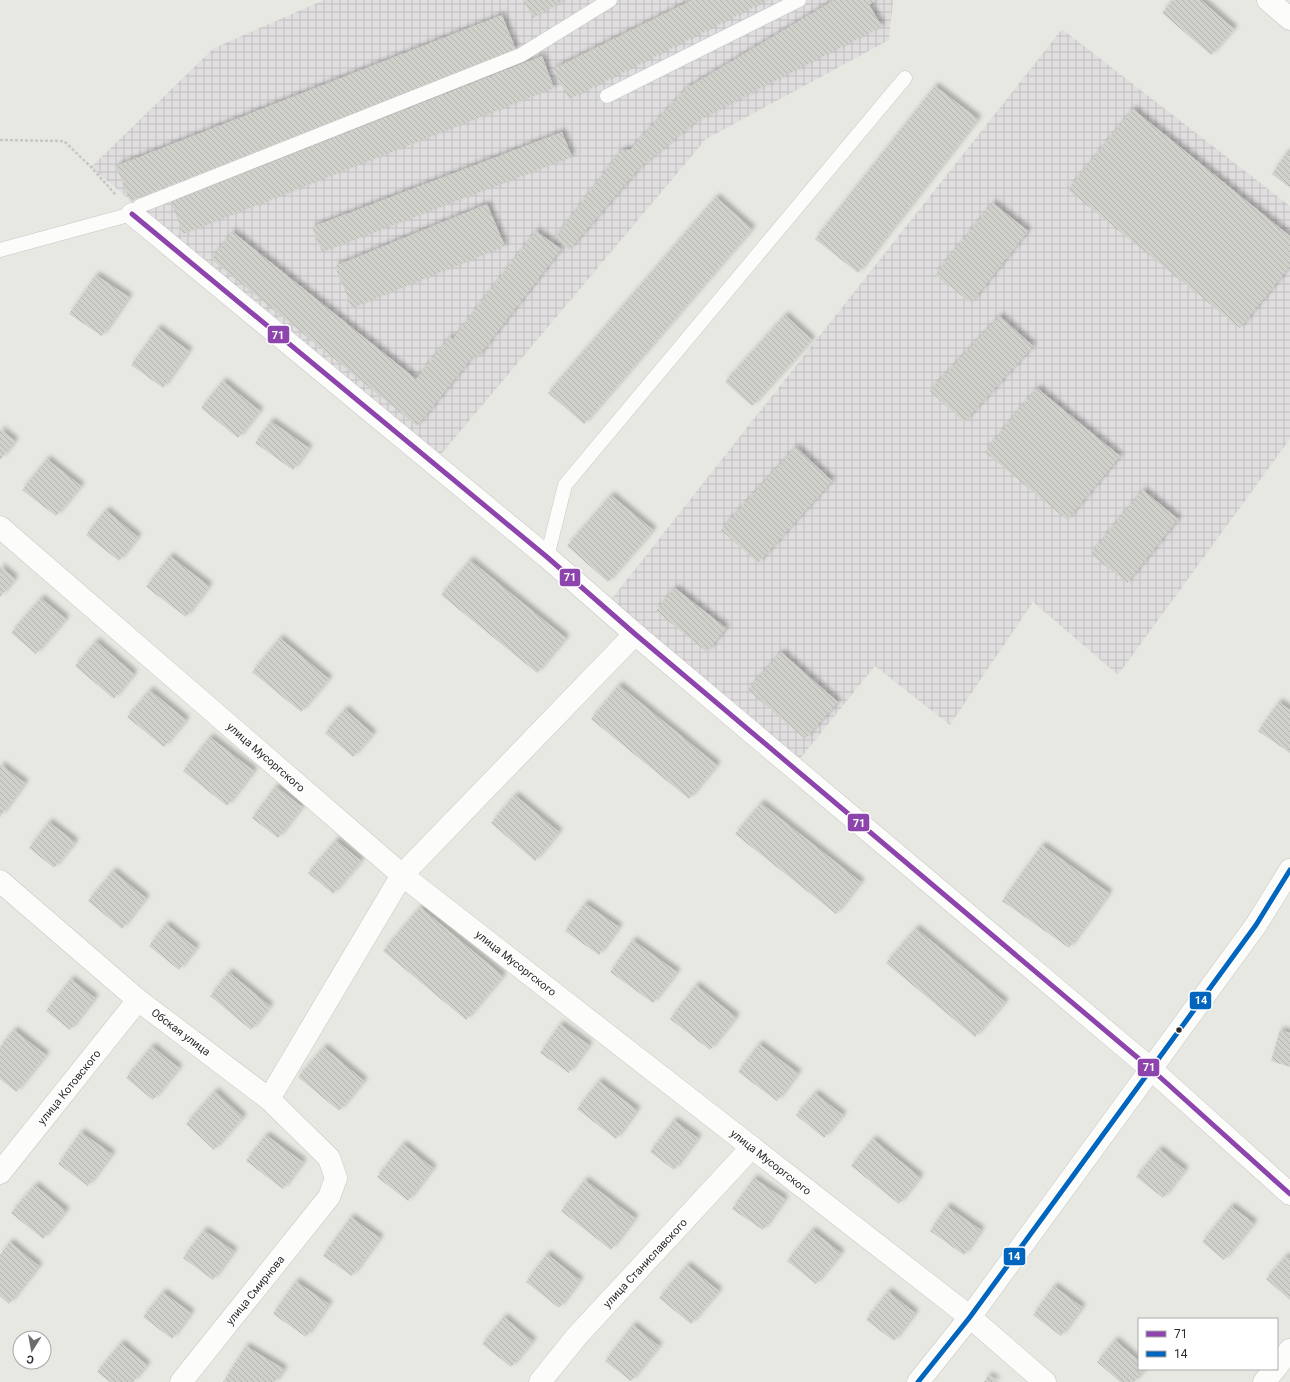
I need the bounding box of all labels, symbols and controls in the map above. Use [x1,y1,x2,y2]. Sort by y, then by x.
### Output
line badge: 71 [267,325,290,344]
text: 71 [272,329,284,342]
line badge: 71 [559,568,581,587]
text: 71 [564,571,576,584]
street label: улица Мусоргского [224,720,307,795]
line badge: 71 [847,813,870,832]
text: 71 [853,817,865,830]
street label: улица Мусоргского [473,928,559,999]
line badge: 14 [1189,991,1212,1010]
text: 14 [1195,994,1208,1007]
street label: Обская улица [149,1006,213,1059]
unlabelled marker [1174,1025,1184,1035]
street label: улица Котовского [35,1047,103,1127]
line badge: 71 [1137,1058,1160,1077]
text: 71 [1143,1061,1155,1074]
street label: улица Мусоргского [728,1127,814,1198]
street label: улица Станиславского [601,1216,690,1311]
line badge: 14 [1003,1247,1026,1266]
text: 14 [1008,1250,1021,1263]
street label: улица Смирнова [223,1253,287,1328]
legend [1138,1318,1278,1370]
text: 71 [1174,1327,1188,1341]
north arrow [12,1330,52,1370]
text: 14 [1174,1347,1188,1361]
text: С [25,1352,35,1366]

